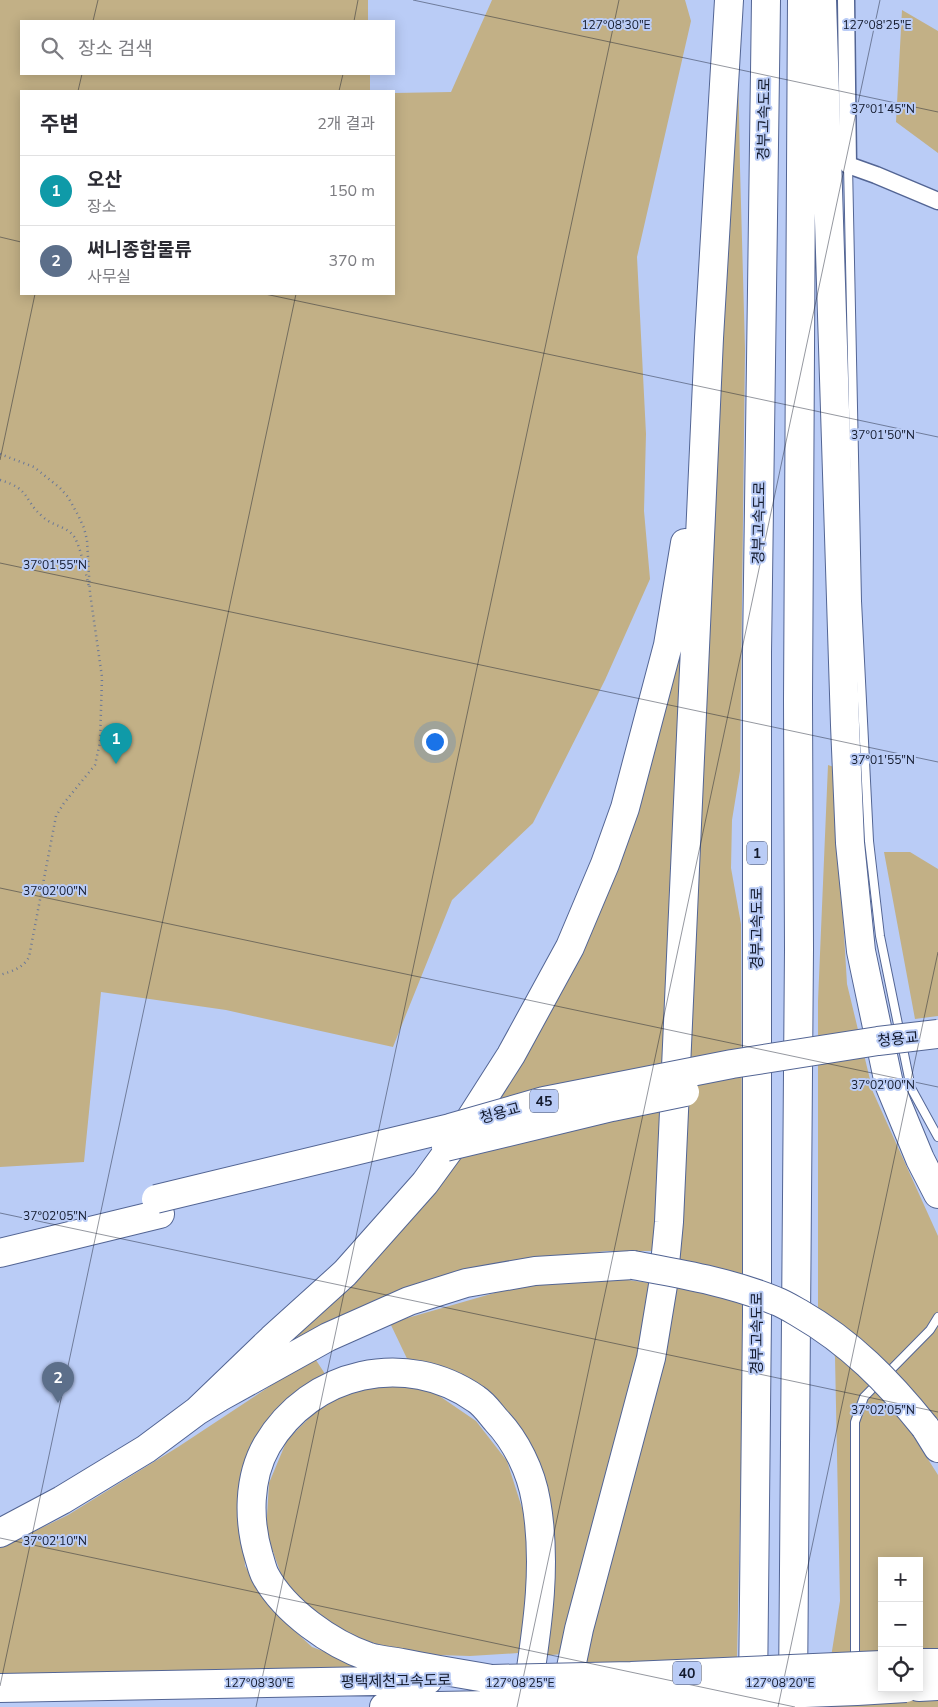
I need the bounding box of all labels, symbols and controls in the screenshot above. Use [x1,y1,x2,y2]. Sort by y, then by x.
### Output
text: 127°08'30"E [581,17,651,33]
text: 127°08'25"E [842,17,912,33]
search box [20,20,395,75]
icon: search [38,34,66,62]
text: 장소 검색 [78,36,153,62]
street label: 경부고속도로 [753,77,775,161]
text: 37°01'45"N [851,101,915,117]
text: 주변 [40,110,79,138]
text: 2개 결과 [317,113,375,135]
text: 오산 [87,167,122,193]
text: 1 [51,180,61,202]
text: 150 m [328,180,375,202]
text: 장소 [87,196,116,218]
text: 써니종합물류 [87,237,192,263]
text: 2 [51,250,61,272]
text: 370 m [328,250,375,272]
text: 사무실 [87,266,131,288]
text: 37°01'50"N [851,427,915,443]
street label: 경부고속도로 [748,481,770,565]
text: 37°01'55"N [23,557,87,573]
pin: 1 [100,723,132,764]
your location [422,729,448,755]
text: 37°01'55"N [851,752,915,768]
road number: 1 [747,841,767,864]
text: 37°02'00"N [23,883,87,899]
street label: 경부고속도로 [747,887,767,969]
street label: 청용교 [876,1027,920,1051]
text: 37°02'00"N [851,1077,915,1093]
road number: 45 [530,1090,558,1112]
street label: 청용교 [477,1098,523,1128]
text: 37°02'05"N [23,1208,87,1224]
street label: 경부고속도로 [747,1292,767,1374]
pin: 2 [42,1362,74,1403]
text: 37°02'05"N [851,1402,915,1418]
text: 37°02'10"N [23,1533,87,1549]
map controls [878,1557,923,1692]
button: + [878,1557,923,1602]
button: − [878,1602,923,1647]
button: locate [878,1647,923,1692]
road number: 40 [673,1662,701,1685]
street label: 평택제천고속도로 [341,1670,451,1692]
text: 127°08'30"E [224,1675,294,1691]
text: 127°08'25"E [485,1675,555,1691]
text: 127°08'20"E [745,1675,815,1691]

